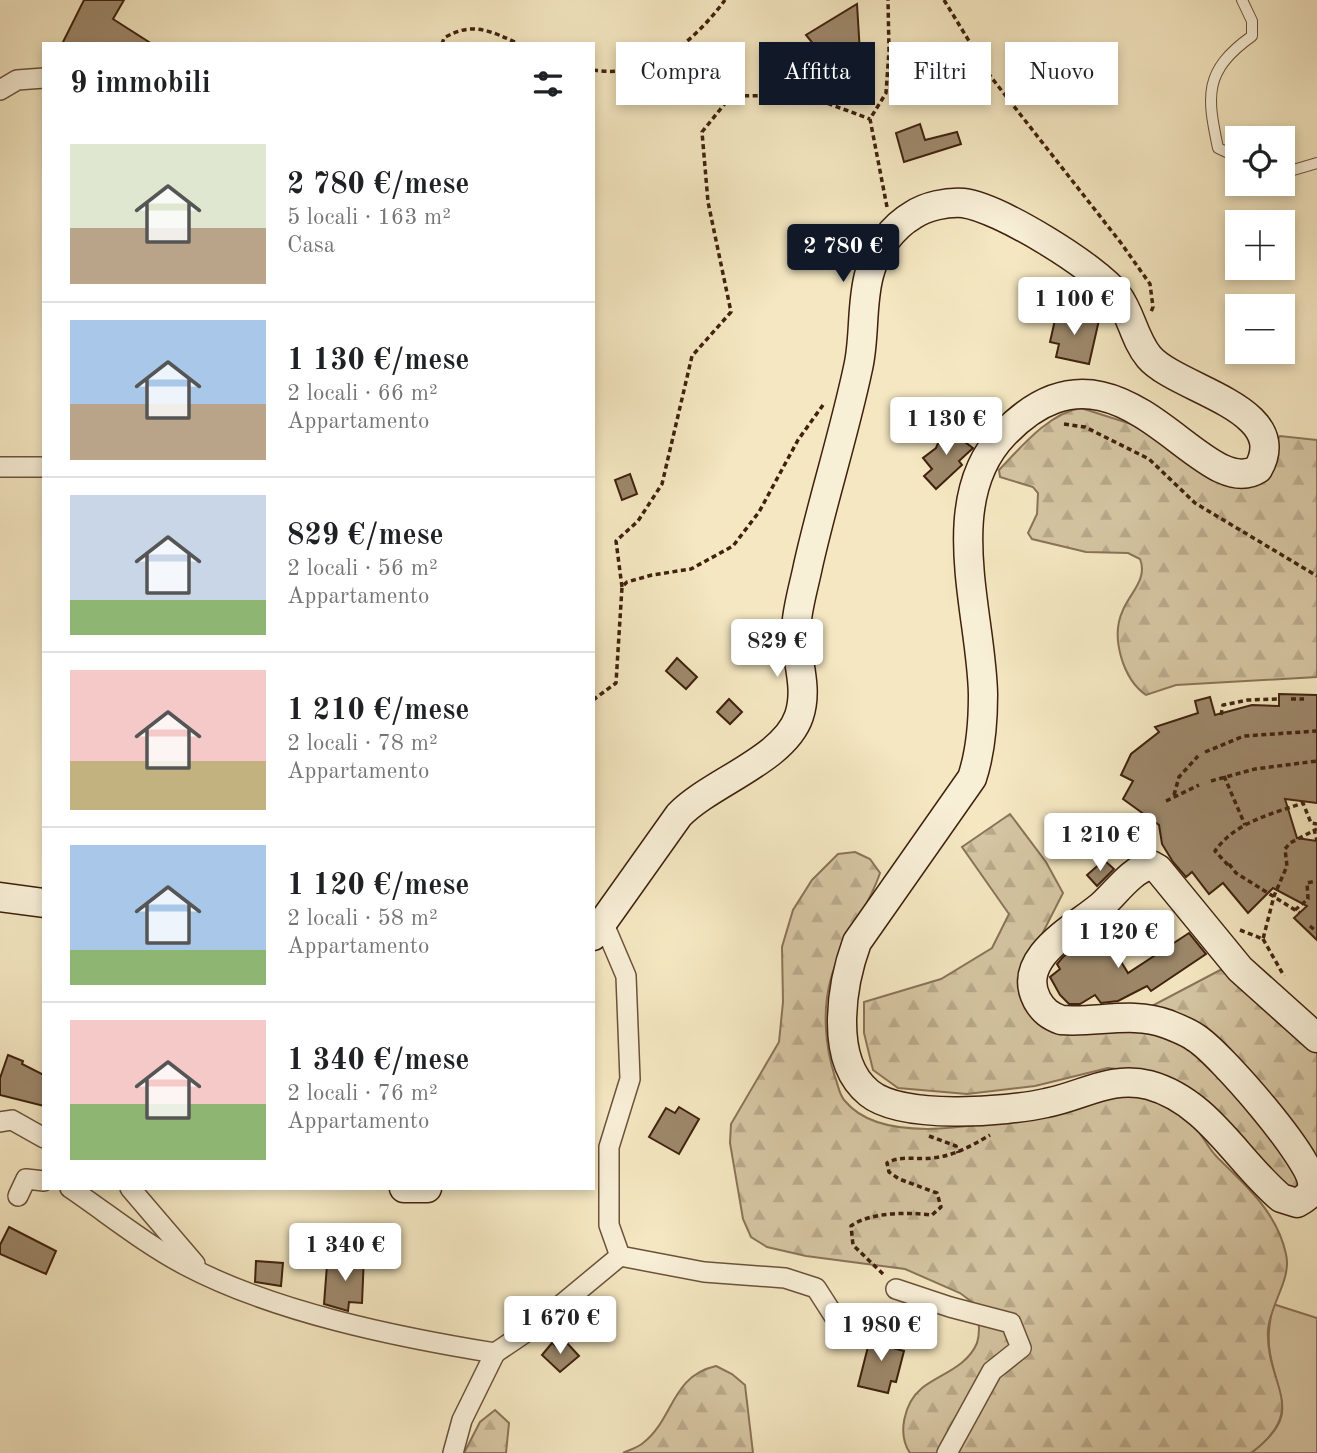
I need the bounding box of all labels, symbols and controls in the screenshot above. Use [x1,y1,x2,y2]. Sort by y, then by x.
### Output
chip: Compra [616,42,745,105]
chip: Affitta [759,42,875,105]
chip: Filtri [889,42,991,105]
chip: Nuovo [1005,42,1118,105]
icon: filters [529,65,567,103]
text: 9 immobili [70,69,211,99]
map controls [1225,126,1295,364]
button: locate [1225,126,1295,196]
text: 2 780 €/mese [287,170,470,200]
icon: home [126,172,210,256]
text: 5 locali · 163 m² [287,206,451,229]
button: + [1225,210,1295,280]
pin: 2 780 € [778,224,908,284]
text: Casa [287,234,335,257]
text: 2 780 € [803,235,883,258]
pin: 1 100 € [1009,278,1139,337]
text: 1 100 € [1034,288,1114,311]
button: − [1225,294,1295,364]
text: 1 130 €/mese [287,346,470,376]
icon: home [126,348,210,432]
text: 2 locali · 66 m² [287,382,438,405]
pin: 1 130 € [881,398,1011,457]
text: 1 130 € [906,408,986,431]
text: Appartamento [287,410,429,433]
text: 829 €/mese [287,521,444,551]
icon: home [126,523,210,607]
text: 2 locali · 56 m² [287,557,438,580]
text: Appartamento [287,585,429,608]
pin: 829 € [728,620,826,679]
text: 829 € [747,630,807,653]
text: 1 210 €/mese [287,696,470,726]
icon: home [126,698,210,782]
text: 2 locali · 78 m² [287,732,438,755]
text: Appartamento [287,760,429,783]
pin: 1 210 € [1035,814,1165,873]
text: 1 210 € [1060,824,1140,847]
text: 1 120 €/mese [287,871,470,901]
icon: home [126,873,210,957]
text: 2 locali · 58 m² [287,907,438,930]
pin: 1 120 € [1053,911,1183,970]
text: 1 120 € [1078,921,1158,944]
text: Appartamento [287,935,429,958]
text: 1 340 €/mese [287,1046,470,1076]
icon: home [126,1048,210,1132]
text: 2 locali · 76 m² [287,1082,438,1105]
text: Appartamento [287,1110,429,1133]
pin: 1 340 € [280,1224,410,1283]
text: 1 340 € [305,1234,385,1257]
pin: 1 670 € [495,1296,625,1356]
pin: 1 980 € [816,1304,946,1363]
text: 1 670 € [520,1307,600,1330]
text: 1 980 € [841,1314,921,1337]

